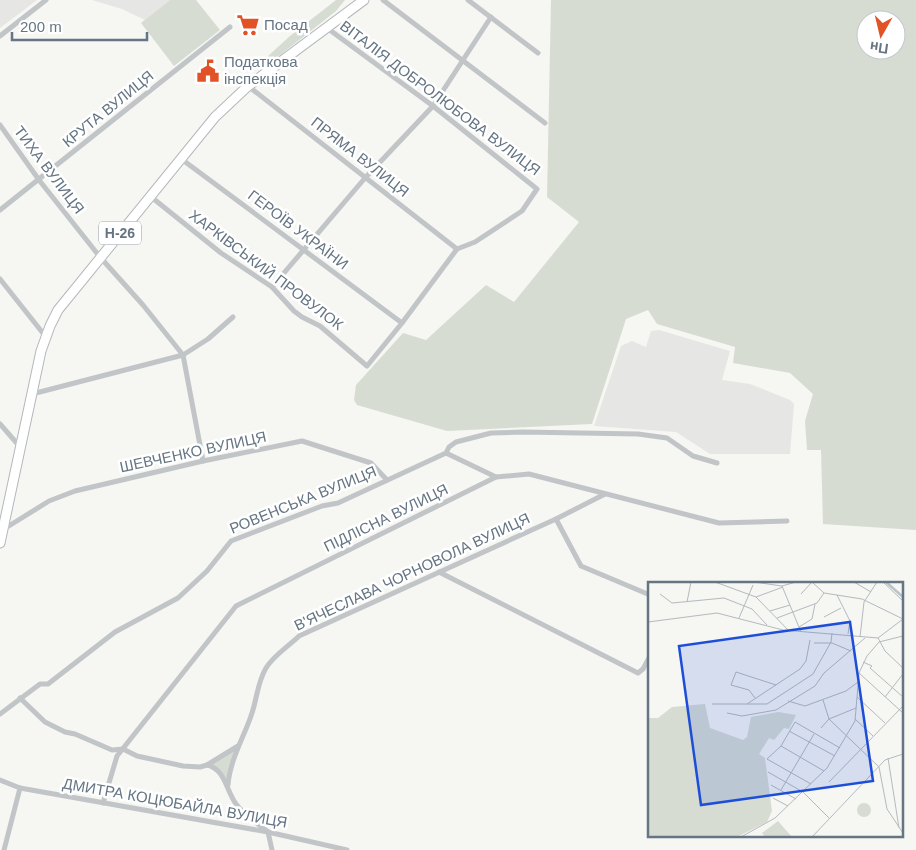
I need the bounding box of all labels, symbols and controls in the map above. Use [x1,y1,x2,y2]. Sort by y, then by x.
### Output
scale bar [12,10,148,42]
north arrow [856,10,906,60]
supermarket icon: Посад [235,12,261,38]
place label: Посад [264,16,308,33]
street label: ВІТАЛІЯ ДОБРОЛЮБОВА ВУЛИЦЯ [337,17,544,178]
text: 200 m [20,18,62,35]
text: Пн [869,39,889,57]
place label: Податкова інспекція [224,53,298,87]
public building icon: Податкова інспекція [195,58,221,84]
street label: КРУТА ВУЛИЦЯ [59,67,157,150]
street label: ПРЯМА ВУЛИЦЯ [308,113,412,200]
street label: ТИХА ВУЛИЦЯ [11,123,88,217]
street label: ГЕРОЇВ УКРАЇНИ [245,186,352,273]
street label: ХАРКІВСЬКИЙ ПРОВУЛОК [186,206,347,333]
road number: Н-26 [99,222,141,244]
street label: ШЕВЧЕНКО ВУЛИЦЯ [118,428,268,475]
street label: РОВЕНСЬКА ВУЛИЦЯ [227,462,379,537]
street label: ПІДЛІСНА ВУЛИЦЯ [321,480,451,555]
street label: В'ЯЧЕСЛАВА ЧОРНОВОЛА ВУЛИЦЯ [291,509,532,634]
inset map [648,582,904,838]
street label: ДМИТРА КОЦЮБАЙЛА ВУЛИЦЯ [62,774,289,831]

